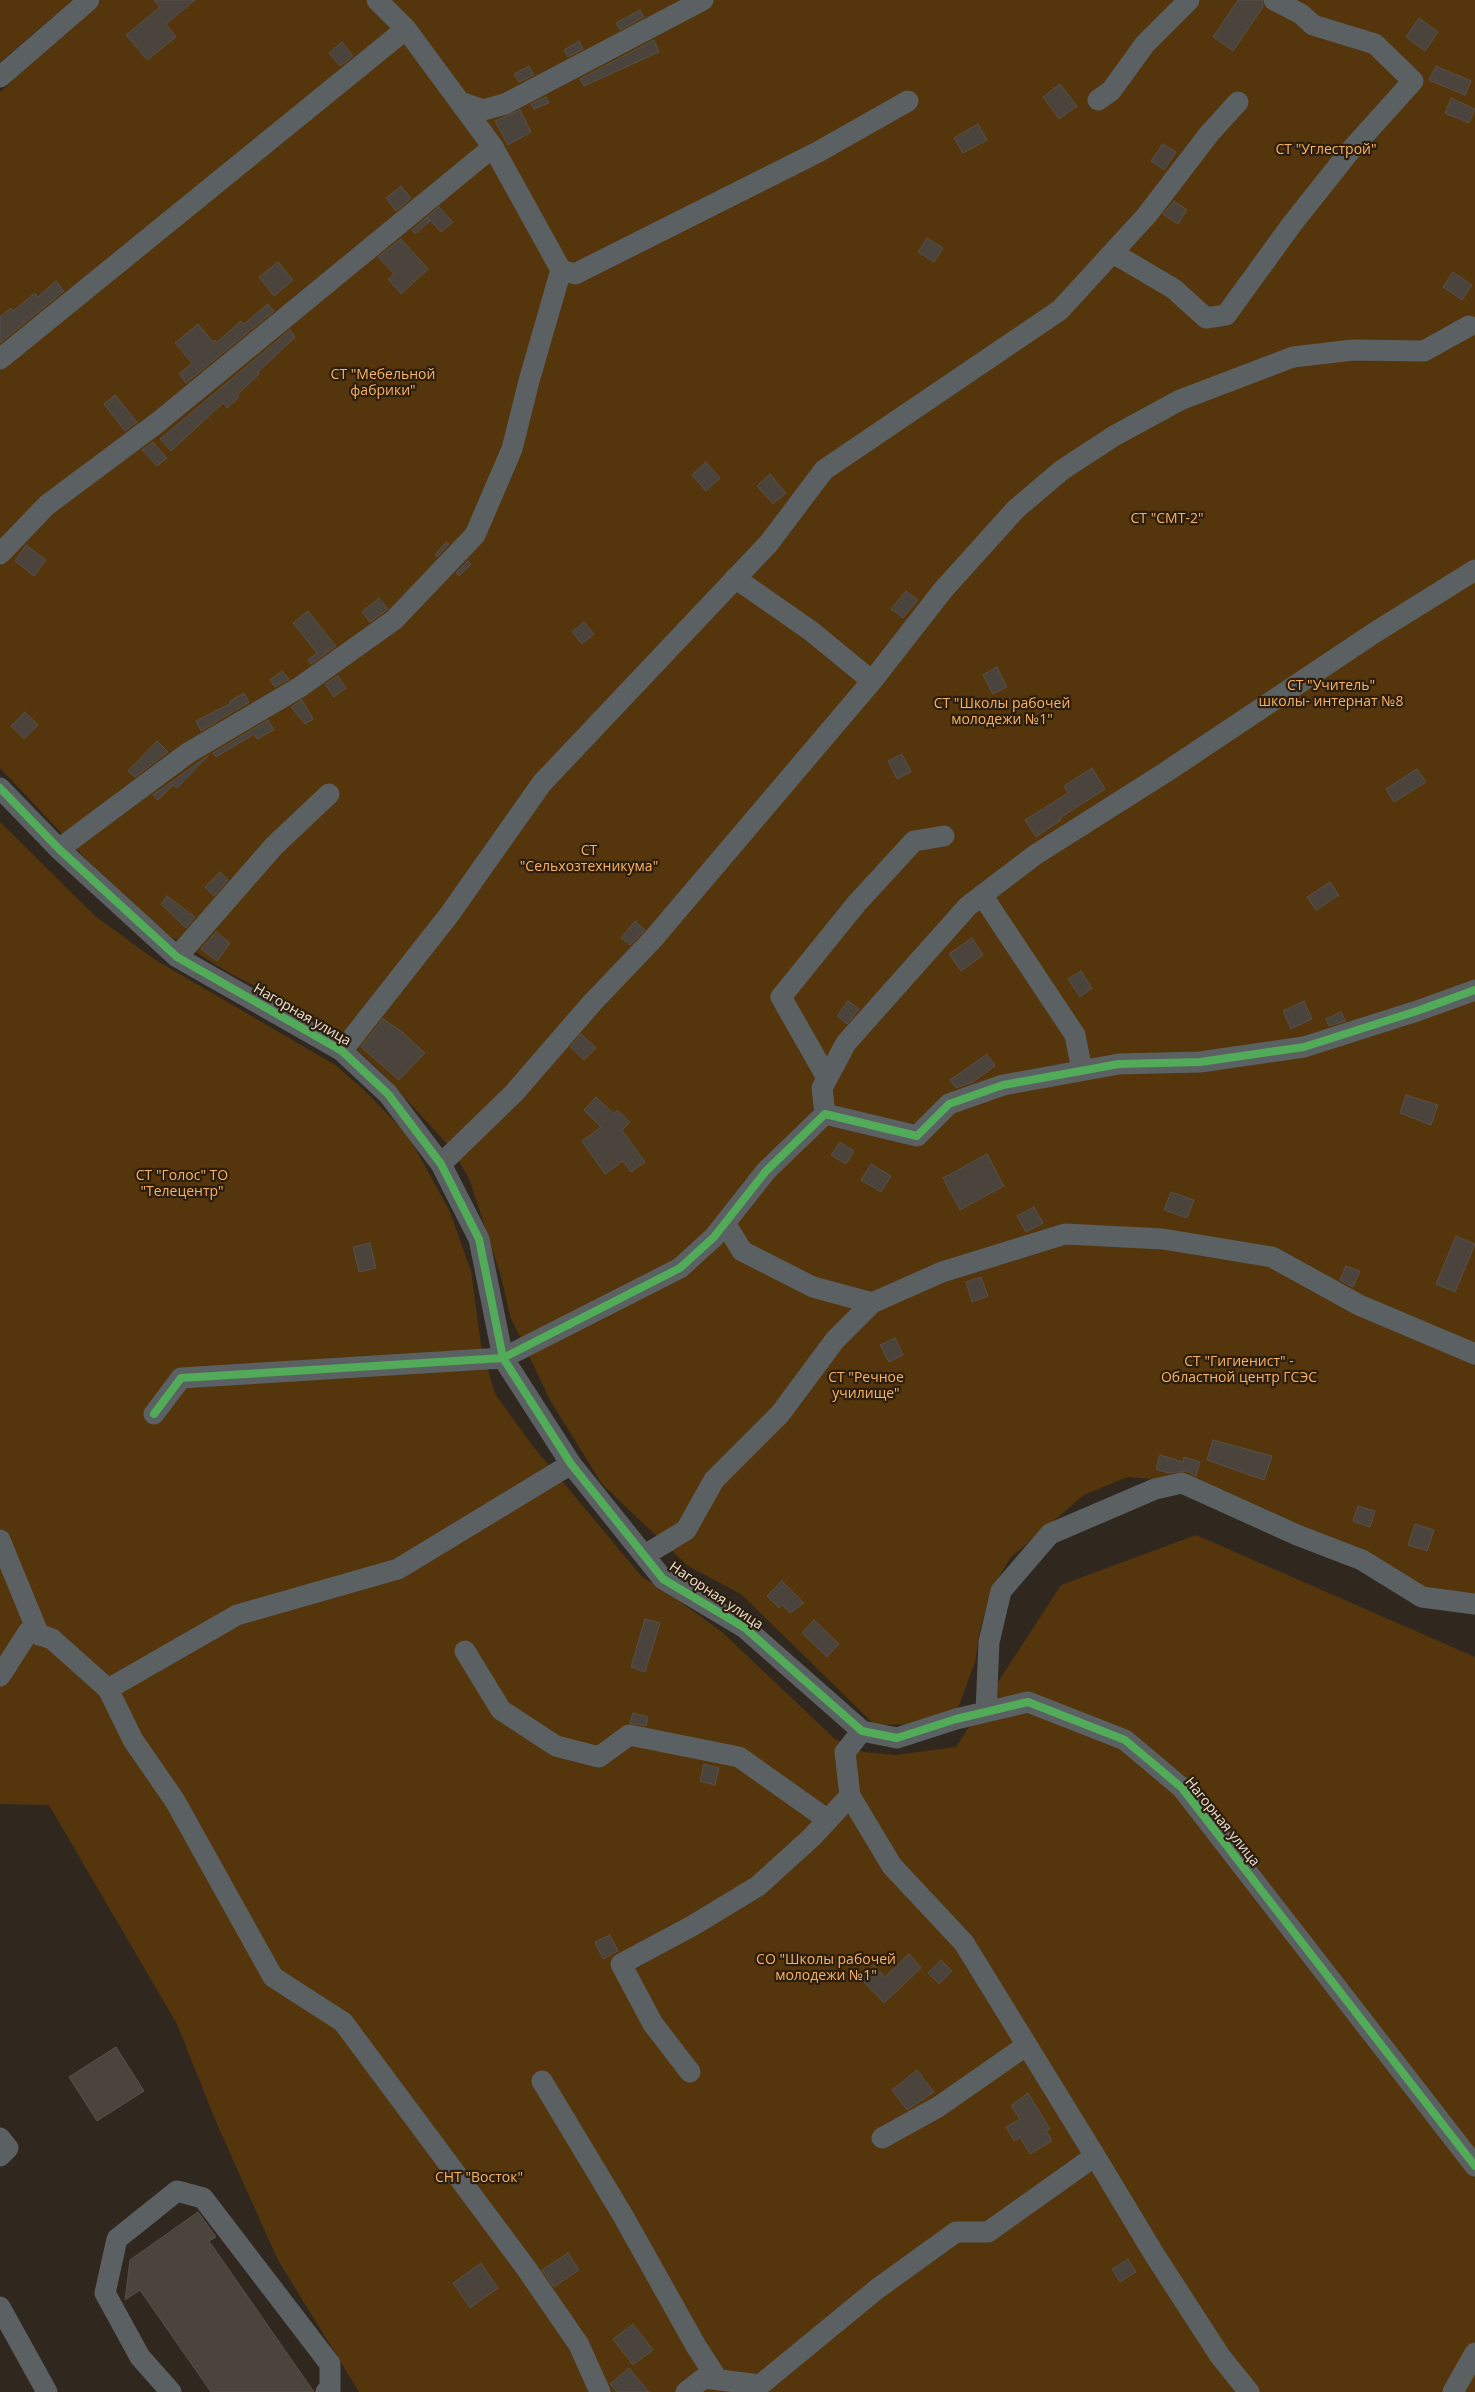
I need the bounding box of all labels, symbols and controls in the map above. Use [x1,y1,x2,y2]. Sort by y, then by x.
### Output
park label: СТ "Углестрой" [1275,142,1377,158]
park label: СТ "Мебельной фабрики" [331,367,435,400]
park label: СТ "СМТ-2" [1131,511,1203,527]
park label: СТ "Учитель" школы- интернат №8 [1259,678,1403,710]
park label: СТ "Школы рабочей молодежи №1" [934,696,1070,729]
park label: СТ "Сельхозтехникума" [520,843,658,876]
street label: Нагорная улица [250,980,354,1050]
park label: СТ "Голос" ТО "Телецентр" [136,1168,228,1200]
park label: СТ "Гигиенист" - Областной центр ГСЭС [1161,1354,1317,1386]
park label: СТ "Речное училище" [828,1370,904,1402]
street label: Нагорная улица [666,1558,766,1634]
street label: Нагорная улица [1181,1774,1263,1870]
park label: СО "Школы рабочей молодежи №1" [756,1952,896,1984]
park label: СНТ "Восток" [435,2170,523,2186]

